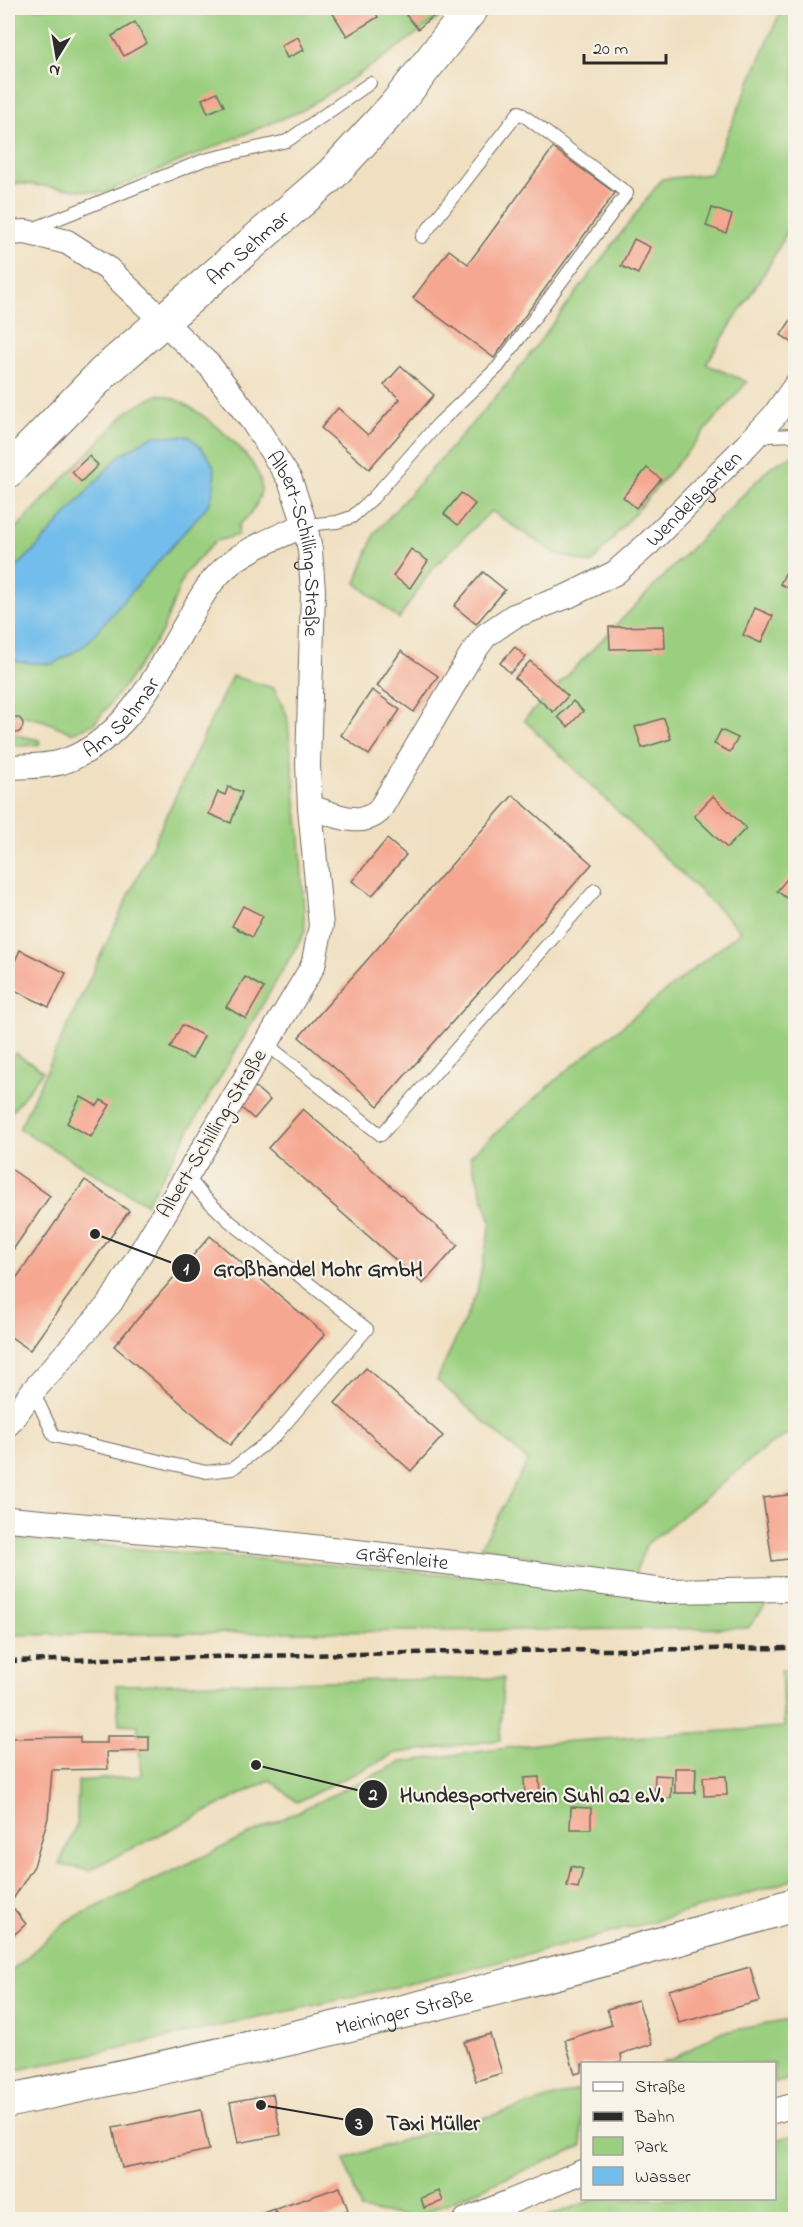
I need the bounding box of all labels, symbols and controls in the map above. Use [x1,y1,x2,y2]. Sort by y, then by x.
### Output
north arrow [27,27,87,87]
scale bar [584,27,666,65]
text: 20 m [593,37,628,63]
text: N [47,57,62,83]
street label: Am Sehmar [201,204,297,294]
street label: Albert-Schilling-Straße [258,445,326,638]
street label: Wendelsgarten [640,445,750,555]
street label: Am Sehmar [78,672,169,766]
street label: Albert-Schilling-Straße [150,1043,277,1225]
callout: Großhandel Mohr GmbH [171,1248,435,1288]
text: Großhandel Mohr GmbH [213,1255,423,1287]
text: 1 [183,1257,189,1283]
street label: Gräfenleite [354,1539,450,1579]
callout: Hundesportverein Suhl 02 e.V. [358,1774,676,1814]
text: Hundesportverein Suhl 02 e.V. [400,1781,665,1813]
text: 2 [368,1783,378,1809]
street label: Meininger Straße [333,1982,477,2044]
legend [581,2062,776,2200]
text: Straße [635,2075,686,2101]
callout: Taxi Müller [344,2102,492,2142]
text: Bahn [634,2105,674,2131]
text: Taxi Müller [386,2109,481,2141]
text: 3 [354,2112,363,2138]
text: Park [635,2135,668,2161]
text: Wasser [635,2165,691,2191]

